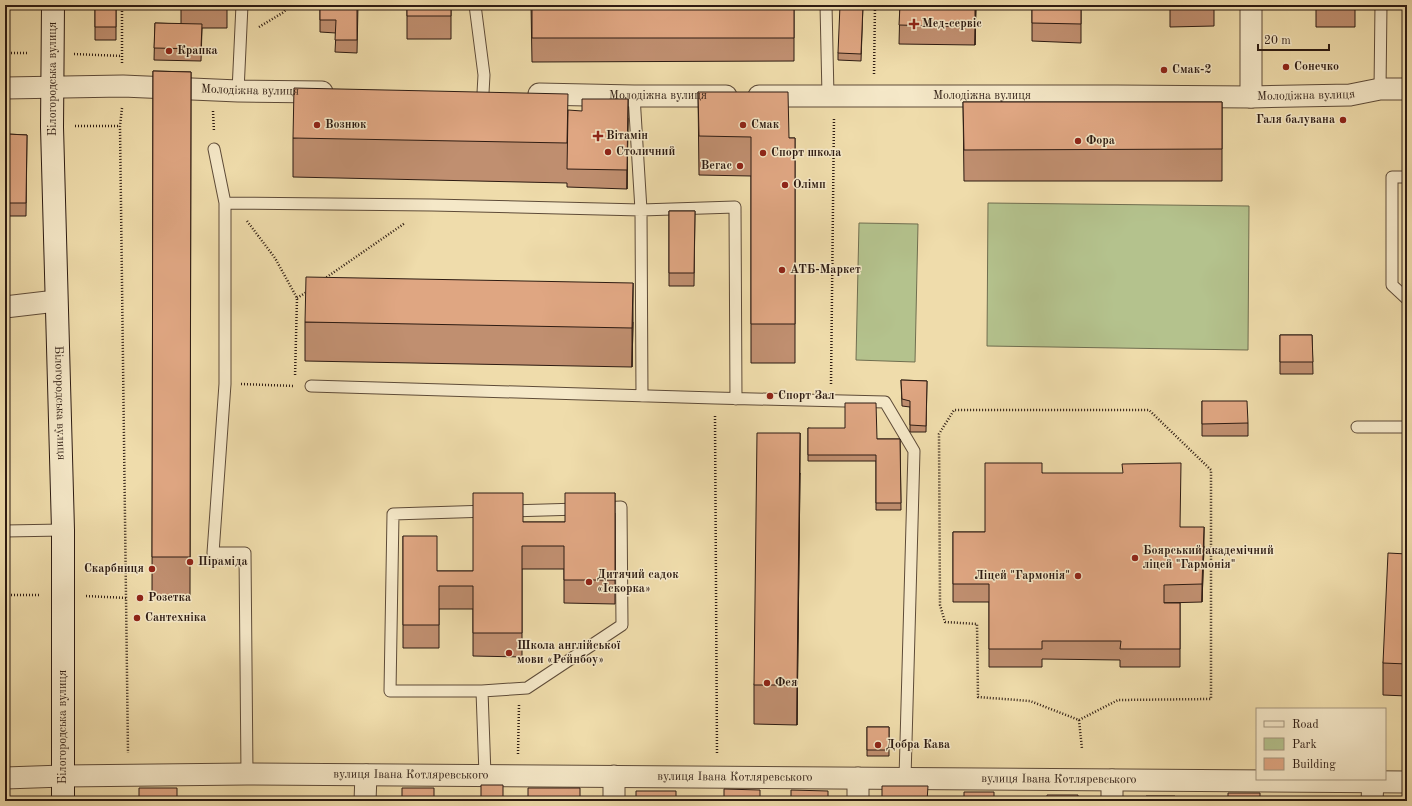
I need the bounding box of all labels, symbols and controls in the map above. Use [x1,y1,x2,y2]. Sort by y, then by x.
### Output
place label: Мед-сервіс [922,18,982,30]
marker: Мед-сервіс [909,19,919,29]
street label: Білогородська вулиця [46,22,59,136]
scale bar [1258,26,1329,52]
text: 20 m [1264,35,1291,47]
place label: Крапка [177,45,218,57]
marker: Крапка [164,46,174,56]
place label: Сонечко [1294,61,1339,73]
marker: Сонечко [1281,62,1291,72]
place label: Смак-2 [1172,64,1211,76]
marker: Смак-2 [1159,65,1169,75]
street label: Молодіжна вулиця [201,83,299,98]
street label: Молодіжна вулиця [1257,88,1356,103]
street label: Молодіжна вулиця [609,89,707,102]
street label: Молодіжна вулиця [933,89,1031,102]
place label: Галя балувана [1256,114,1335,126]
marker: Галя балувана [1338,115,1348,125]
place label: Вознюк [325,119,367,131]
place label: Смак [751,119,780,131]
marker: Вознюк [312,120,322,130]
marker: Смак [738,120,748,130]
place label: Вітамін [606,130,648,142]
marker: Вітамін [593,131,603,141]
place label: Фора [1086,135,1115,147]
marker: Фора [1073,136,1083,146]
place label: Столичний [616,146,675,158]
marker: Столичний [603,147,613,157]
place label: Спорт школа [771,147,841,159]
marker: Спорт школа [758,148,768,158]
place label: Вегас [701,160,732,172]
marker: Вегас [735,161,745,171]
place label: Олімп [793,179,826,191]
marker: Олімп [780,180,790,190]
place label: АТБ-Маркет [790,264,861,276]
marker: АТБ-Маркет [777,265,787,275]
street label: Білогородська вулиця [52,346,67,460]
place label: Спорт Зал [778,390,834,402]
marker: Спорт Зал [765,391,775,401]
place label: Боярський академічний ліцей "Гармонія" [1143,545,1274,571]
marker: Боярський академічний ліцей "Гармонія" [1130,553,1140,563]
place label: Піраміда [198,556,247,568]
marker: Піраміда [185,557,195,567]
place label: Скарбниця [84,563,144,575]
marker: Скарбниця [147,564,157,574]
place label: Дитячий садок «Іскорка» [597,569,679,595]
place label: Ліцей "Гармонія" [975,570,1070,582]
marker: Ліцей "Гармонія" [1073,571,1083,581]
marker: Дитячий садок «Іскорка» [584,577,594,587]
place label: Розетка [148,592,191,604]
marker: Розетка [135,593,145,603]
place label: Сантехніка [145,612,206,624]
marker: Сантехніка [132,613,142,623]
place label: Школа англійської мови «Рейнбоу» [517,640,621,666]
marker: Школа англійської мови «Рейнбоу» [504,648,514,658]
street label: Білогородська вулиця [56,670,69,784]
place label: Фея [775,677,797,689]
marker: Фея [762,678,772,688]
legend [1256,708,1386,780]
text: Road [1292,719,1319,731]
place label: Добра Кава [886,739,950,751]
text: Park [1292,739,1317,751]
marker: Добра Кава [873,740,883,750]
text: Building [1292,759,1336,771]
street label: вулиця Івана Котляревського [333,769,489,782]
street label: вулиця Івана Котляревського [657,771,813,784]
street label: вулиця Івана Котляревського [981,773,1137,786]

